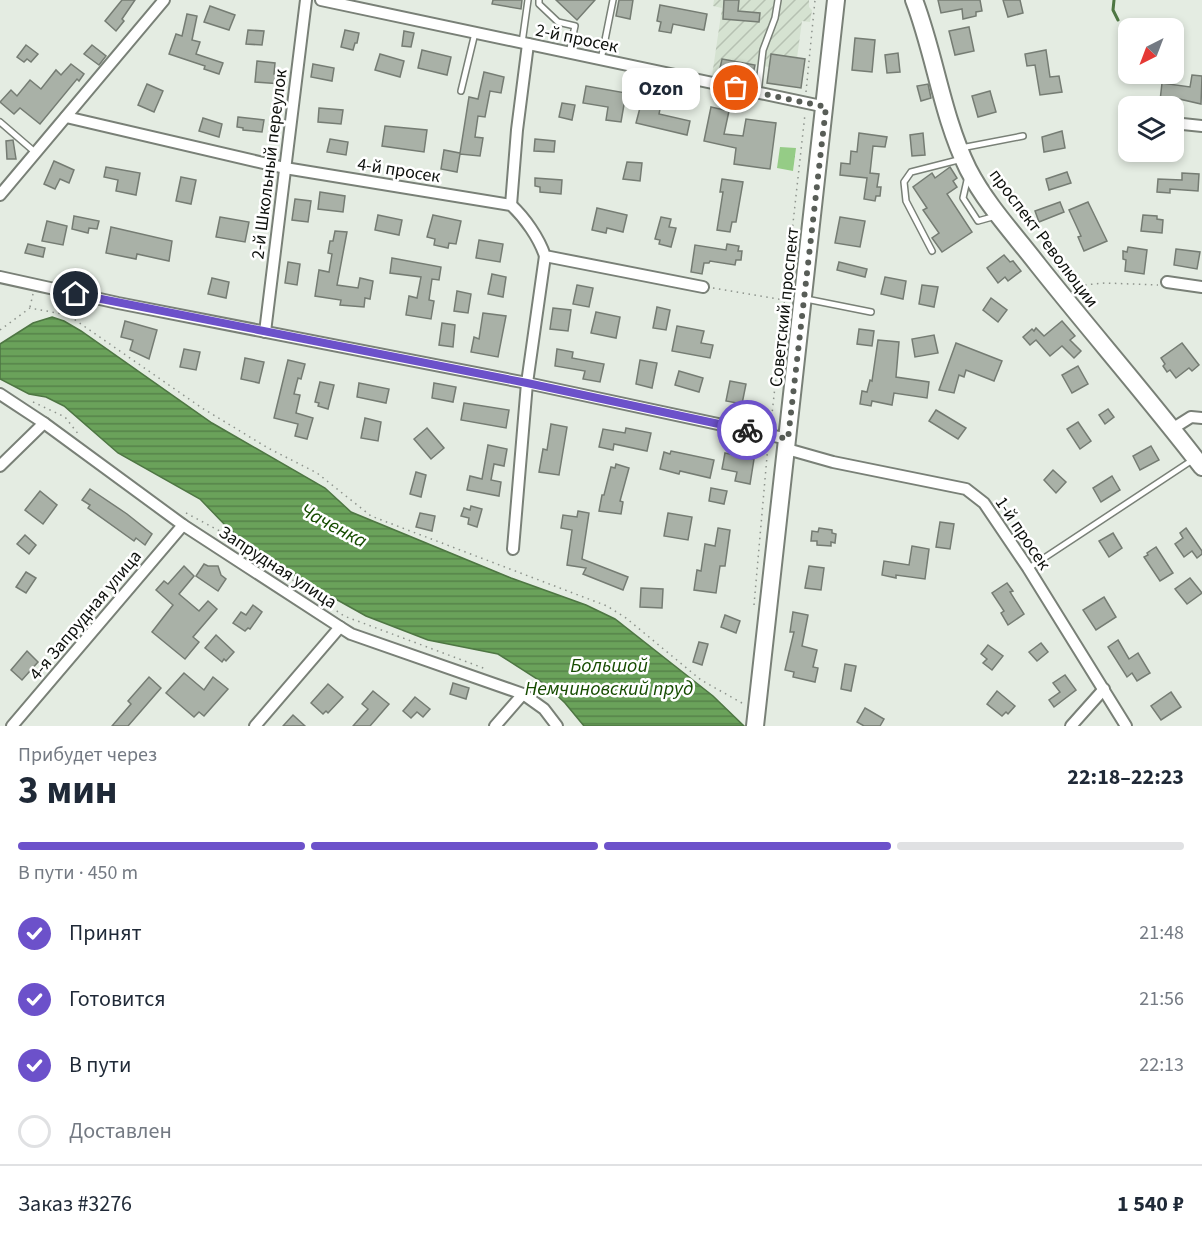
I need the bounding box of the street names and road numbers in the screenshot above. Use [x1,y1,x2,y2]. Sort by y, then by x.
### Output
street label: 2-й просек [533,18,621,59]
street label: 2-й Школьный переулок [245,68,294,261]
street label: 4-й просек [356,152,442,189]
street label: проспект Революции [983,164,1104,313]
street label: Советский проспект [764,226,805,388]
street label: 1-й просек [989,492,1056,575]
street label: Запрудная улица [214,520,342,615]
street label: 4-я Запрудная улица [23,545,147,686]

